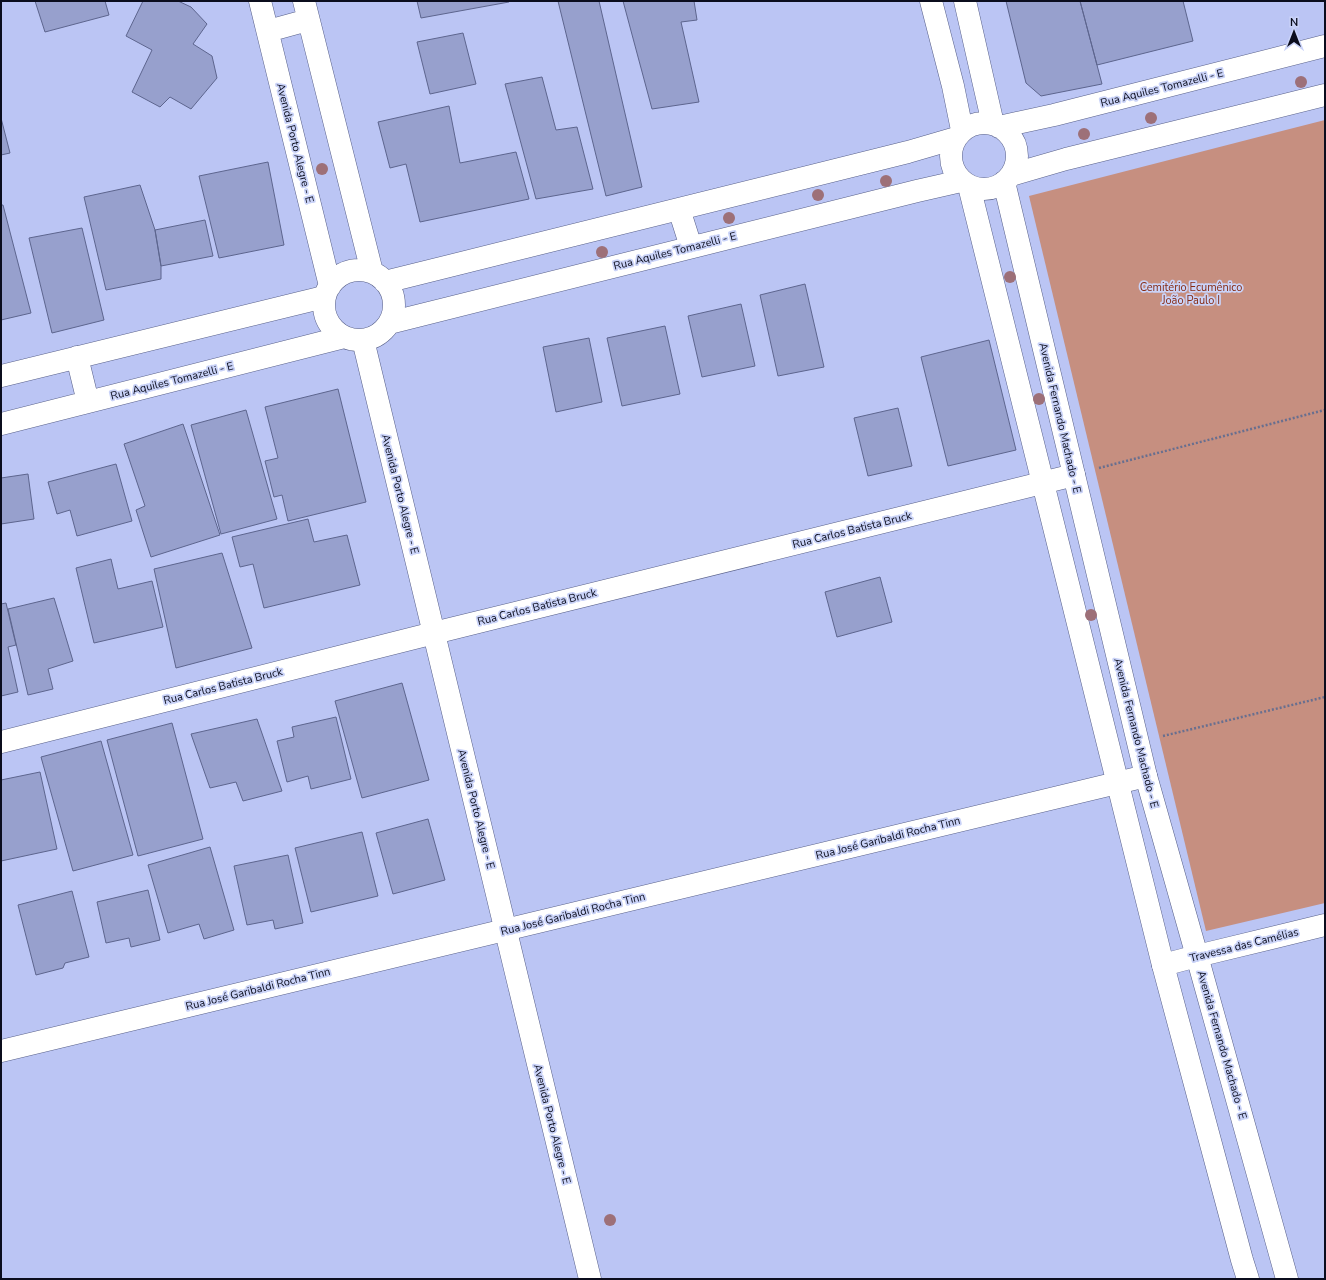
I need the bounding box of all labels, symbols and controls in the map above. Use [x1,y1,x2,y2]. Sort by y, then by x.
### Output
north arrow [1274,12,1314,52]
text: N [1290,15,1298,30]
street label: Rua Aquiles Tomazelli - E [1099,65,1225,111]
street label: Avenida Porto Alegre - E [273,82,317,204]
street label: Rua Aquiles Tomazelli - E [612,228,738,274]
park label: Cemitério Ecumênico João Paulo I [1140,280,1242,308]
street label: Avenida Fernando Machado - E [1035,341,1085,495]
street label: Rua Aquiles Tomazelli - E [109,358,235,404]
street label: Avenida Porto Alegre - E [378,433,422,555]
street label: Rua Carlos Batista Bruck [791,508,914,552]
street label: Rua Carlos Batista Bruck [476,585,599,629]
street label: Avenida Fernando Machado - E [1110,656,1162,810]
street label: Rua Carlos Batista Bruck [162,664,285,708]
street label: Avenida Porto Alegre - E [454,748,498,870]
street label: Rua José Garibaldi Rocha Tinn [814,813,962,863]
street label: Rua José Garibaldi Rocha Tinn [499,889,647,939]
street label: Travessa das Camélias [1188,924,1300,966]
street label: Rua José Garibaldi Rocha Tinn [184,964,332,1014]
street label: Avenida Fernando Machado - E [1194,969,1250,1121]
street label: Avenida Porto Alegre - E [530,1063,574,1185]

